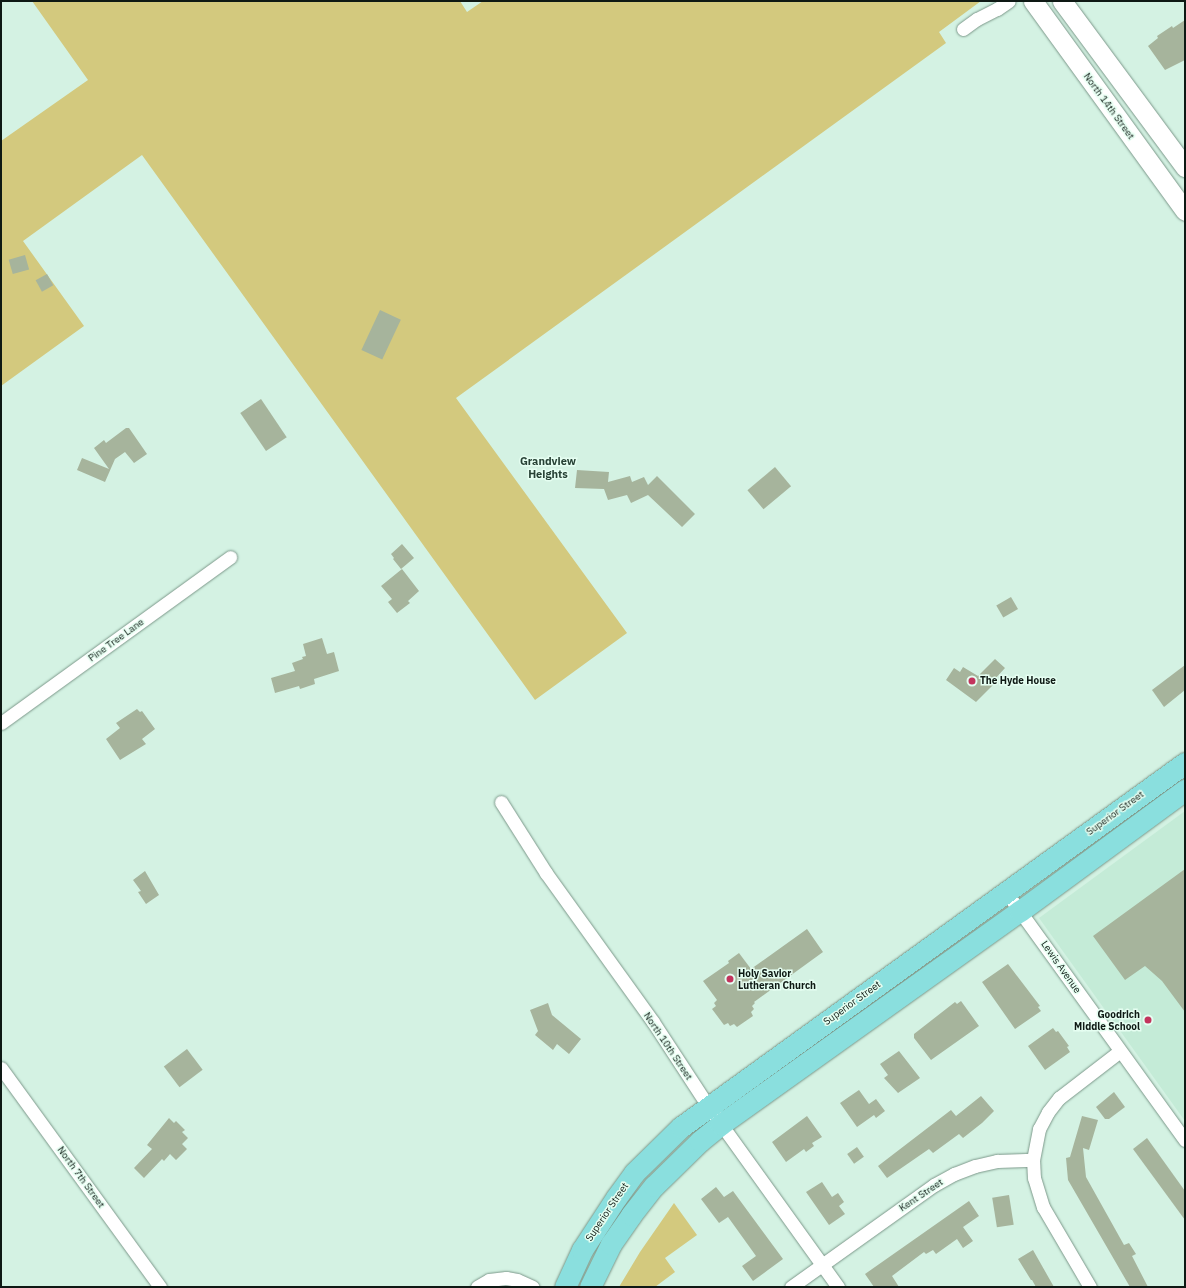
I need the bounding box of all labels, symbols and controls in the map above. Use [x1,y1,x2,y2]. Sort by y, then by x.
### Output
street label: North 14th Street [1081,71,1137,141]
district label: Grandview Heights [520,455,576,481]
street label: Pine Tree Lane [86,616,146,664]
place label: The Hyde House [980,675,1056,687]
marker: The Hyde House [967,676,977,686]
street label: Superior Street [1084,788,1146,838]
street label: Lewis Avenue [1039,939,1083,995]
place label: Holy Savior Lutheran Church [738,967,816,990]
marker: Holy Savior Lutheran Church [725,974,735,984]
street label: Superior Street [821,978,883,1028]
place label: Goodrich Middle School [1074,1008,1140,1032]
street label: North 10th Street [641,1010,695,1082]
marker: Goodrich Middle School [1143,1015,1153,1025]
street label: North 7th Street [55,1144,107,1210]
street label: Kent Street [897,1176,945,1214]
street label: Superior Street [583,1180,631,1244]

